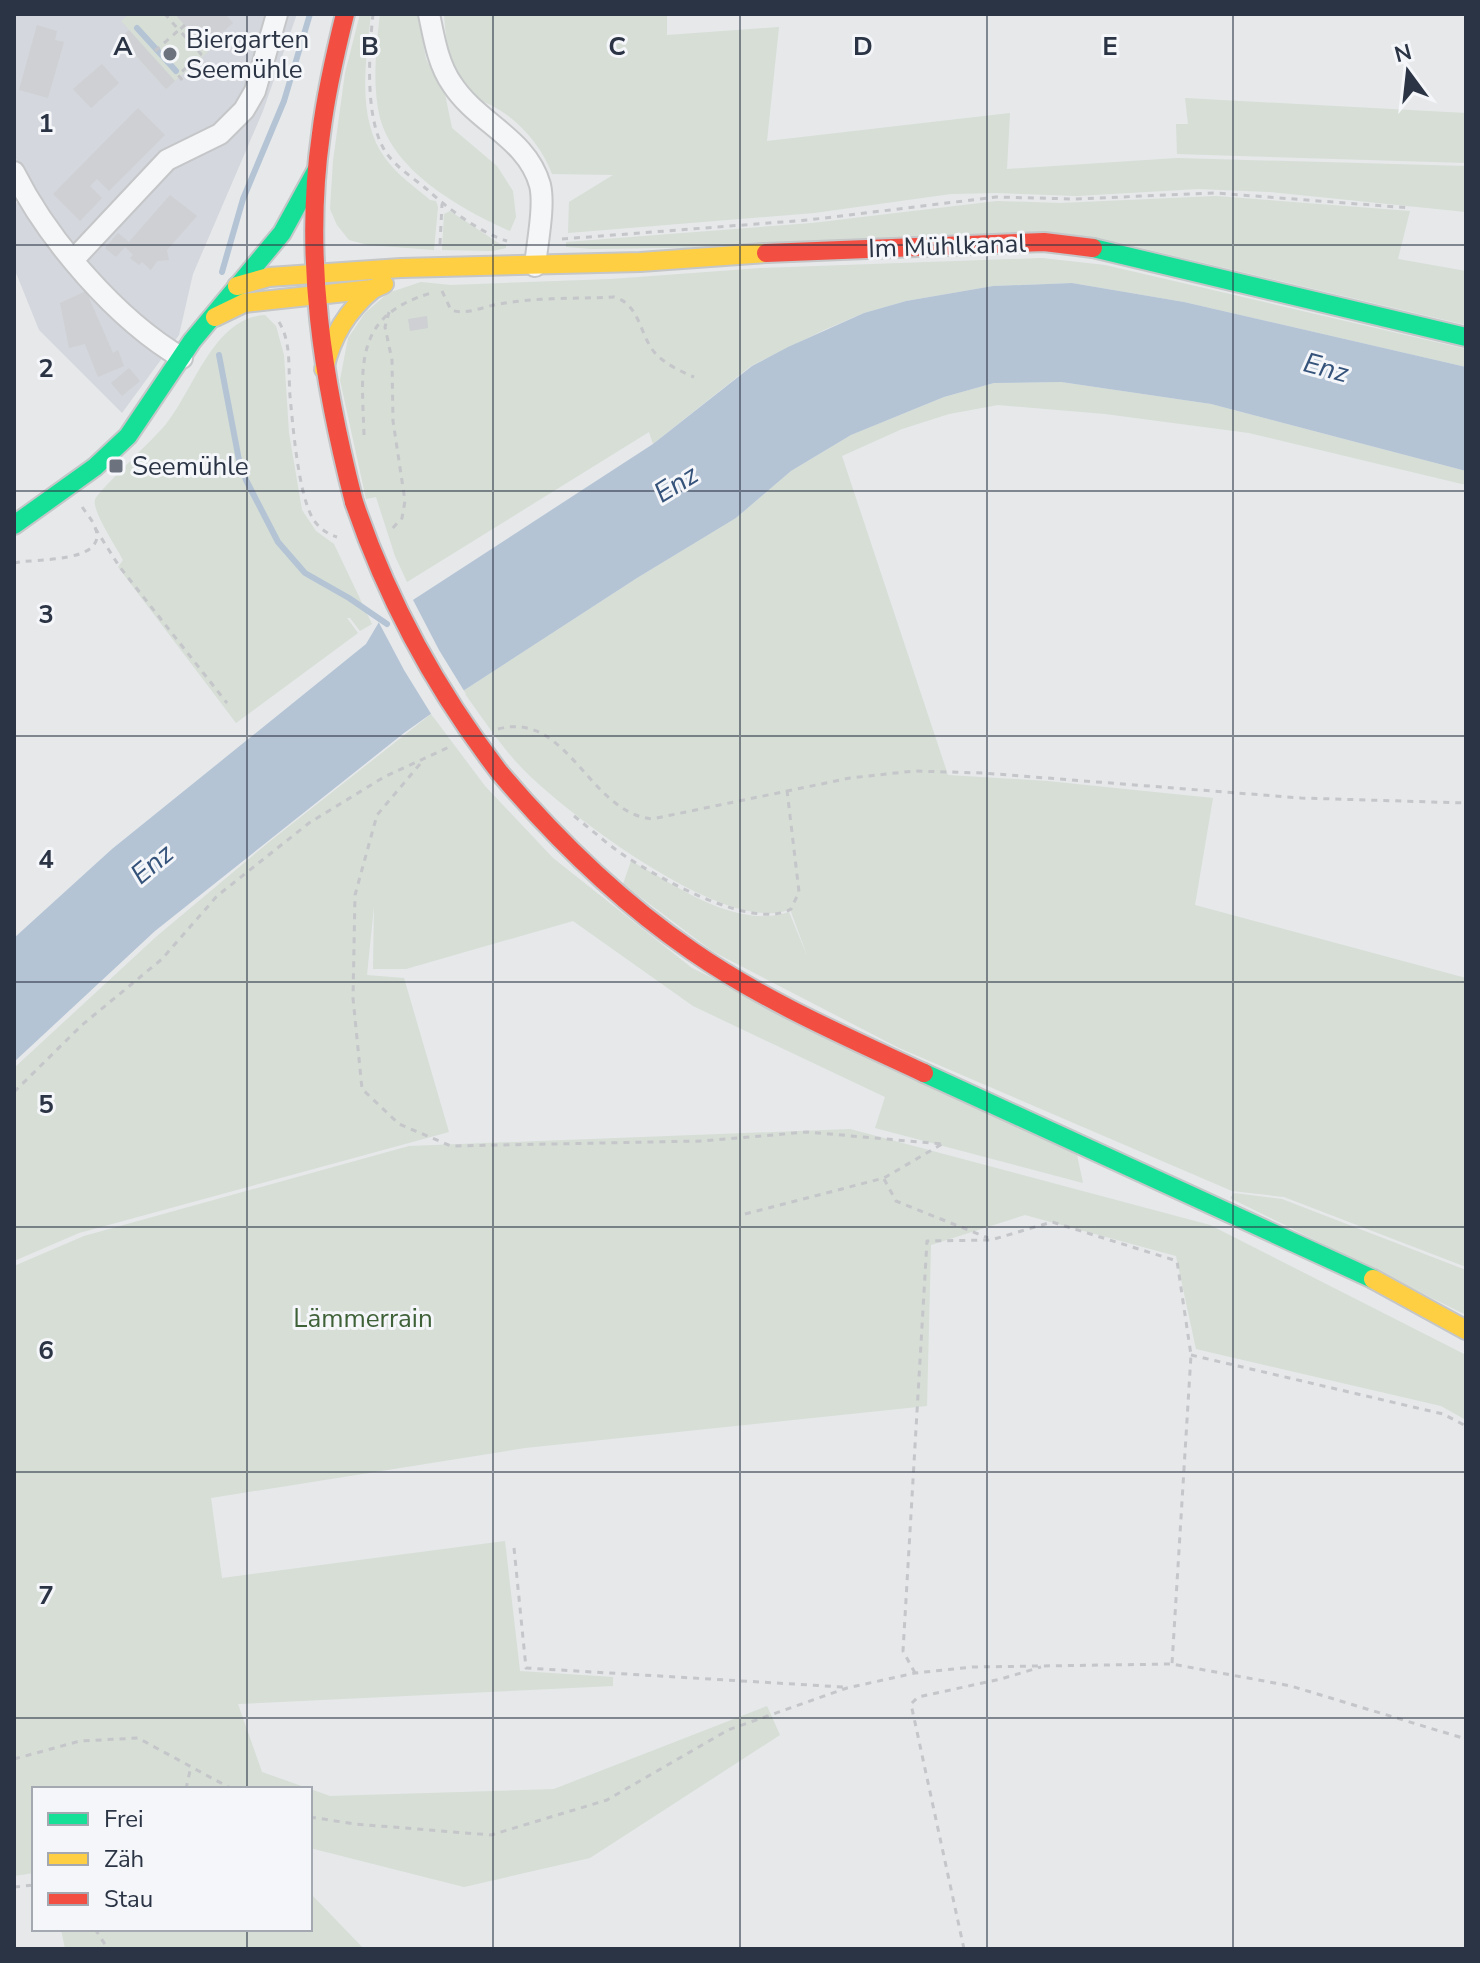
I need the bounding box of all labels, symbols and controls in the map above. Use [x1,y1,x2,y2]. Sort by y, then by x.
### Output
place label: Biergarten Seemühle [186,22,309,87]
text: A [113,29,133,64]
text: B [361,29,379,64]
text: C [608,29,626,64]
text: D [853,29,873,64]
text: E [1102,29,1118,64]
north arrow [1368,32,1448,112]
text: N [1391,37,1415,70]
marker: Biergarten Seemühle [161,45,179,63]
text: 1 [38,106,54,141]
street label: Im Mühlkanal [868,226,1027,266]
water label: Enz [1299,344,1353,392]
text: 2 [38,351,54,386]
place label: Seemühle [132,449,249,484]
water label: Enz [647,456,705,512]
marker: Seemühle [107,457,125,475]
text: 3 [38,597,54,632]
water label: Enz [122,835,182,893]
text: 4 [38,842,54,877]
text: 5 [38,1087,54,1122]
park label: Lämmerrain [293,1301,433,1336]
text: 6 [38,1333,54,1368]
text: 7 [38,1578,54,1613]
legend [32,1787,312,1931]
text: Frei [104,1803,144,1835]
text: Zäh [104,1843,144,1875]
text: Stau [104,1883,153,1915]

